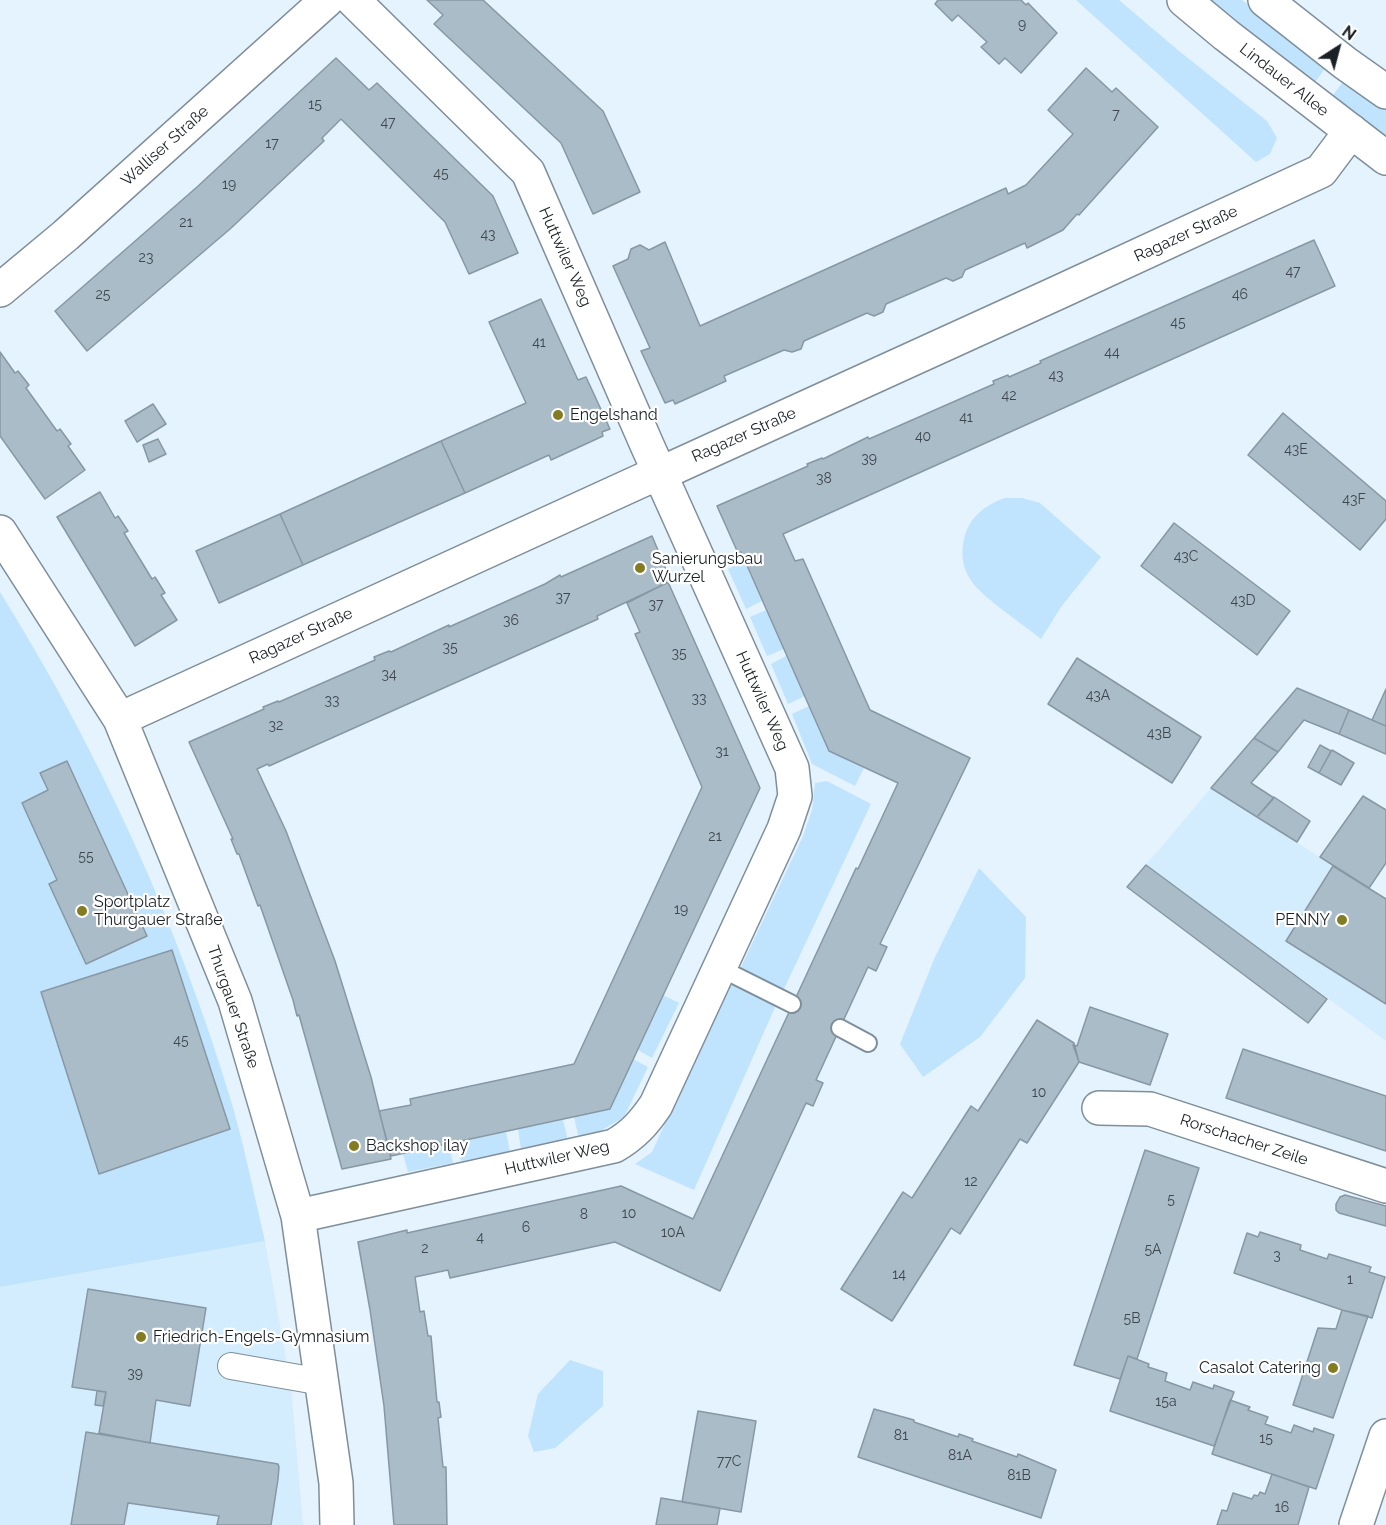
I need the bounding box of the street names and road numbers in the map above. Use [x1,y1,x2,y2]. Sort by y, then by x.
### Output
street label: Lindauer Allee [1236,39,1332,121]
street label: Walliser Straße [117,102,213,190]
street label: Ragazer Straße [1131,202,1241,266]
street label: Huttwiler Weg [534,204,596,310]
street label: Ragazer Straße [689,403,799,467]
street label: Ragazer Straße [246,604,356,668]
street label: Huttwiler Weg [731,648,793,754]
street label: Thurgauer Straße [203,943,263,1071]
street label: Rorschacher Zeile [1178,1110,1310,1170]
street label: Huttwiler Weg [503,1137,611,1179]

